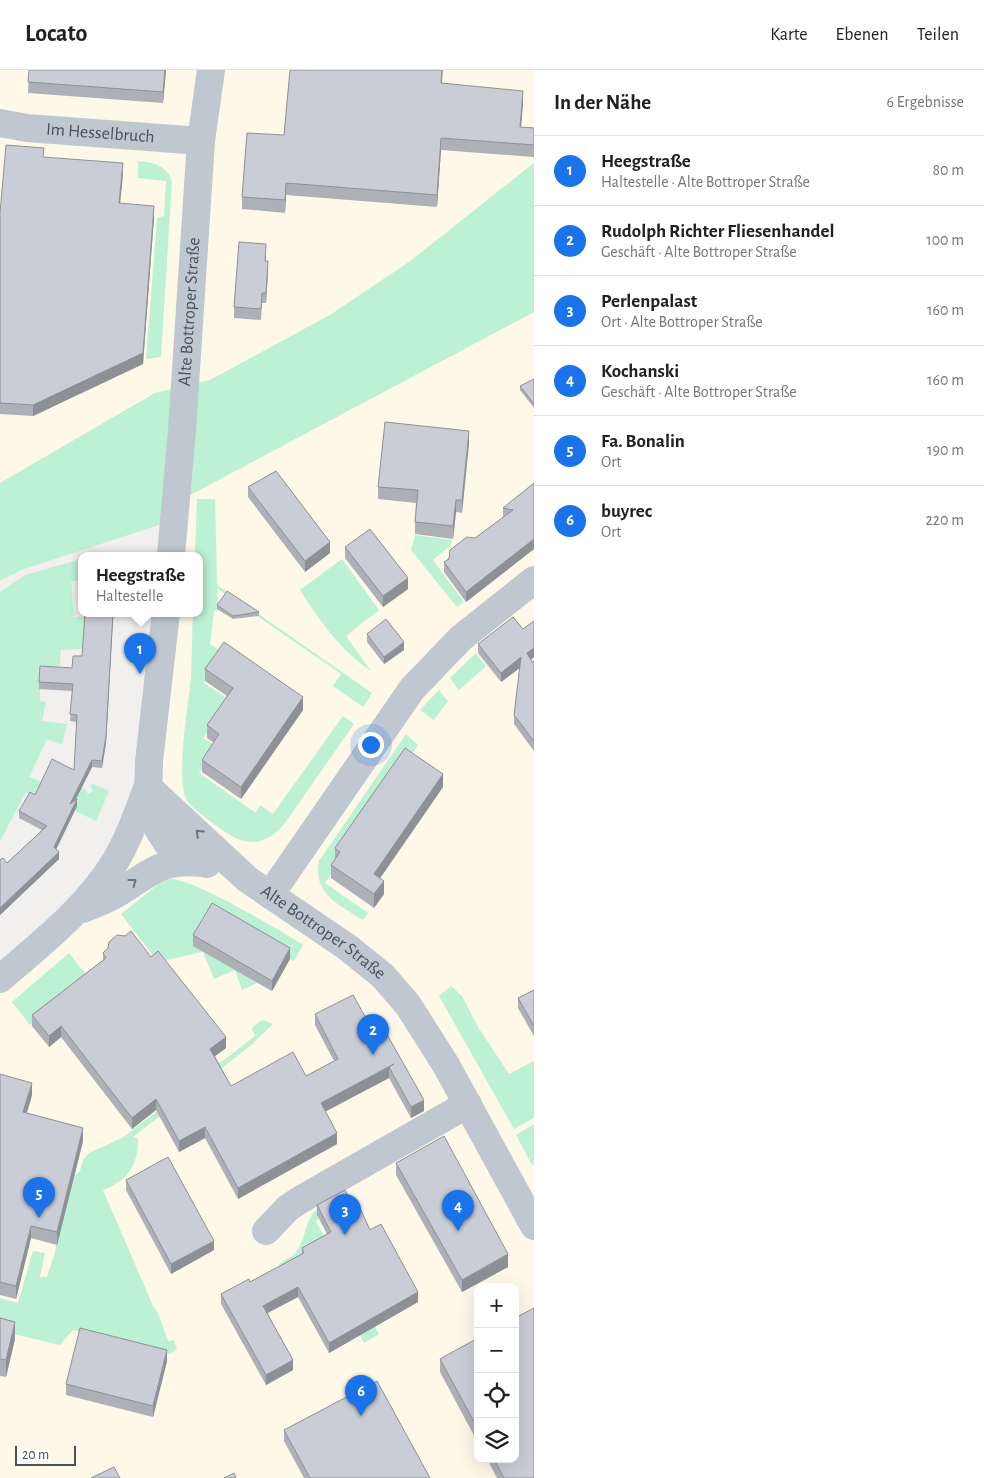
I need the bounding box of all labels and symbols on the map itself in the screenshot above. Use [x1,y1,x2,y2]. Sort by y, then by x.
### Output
street label: Im Hesselbruch [45,120,155,147]
street label: Alte Bottroper Straße [176,237,204,387]
pin: 1 [124,633,156,674]
your location [358,732,384,758]
one-way arrow [196,830,205,839]
one-way arrow [127,880,136,888]
street label: Alte Bottroper Straße [257,882,389,983]
pin: 2 [357,1014,389,1055]
pin: 5 [23,1177,55,1218]
pin: 4 [442,1190,474,1231]
pin: 3 [329,1194,361,1235]
pin: 6 [345,1375,377,1416]
scale bar [15,1443,76,1466]

